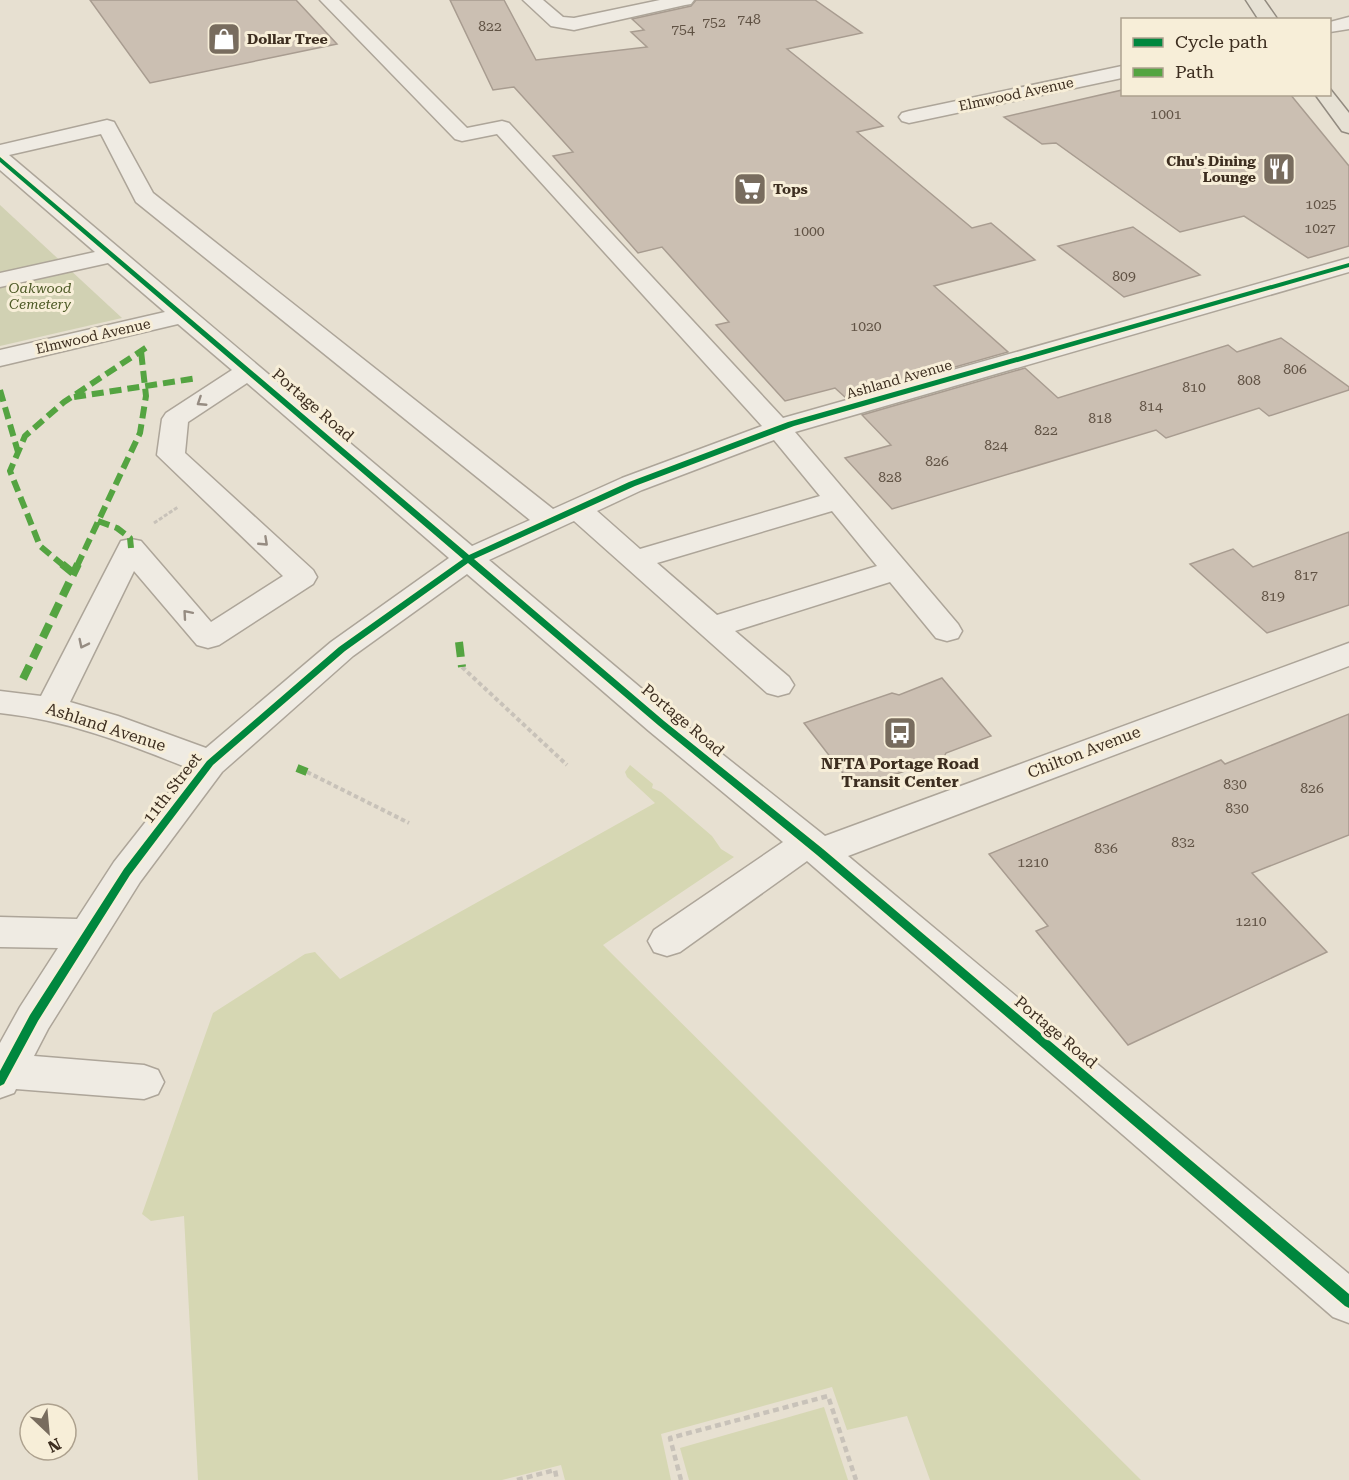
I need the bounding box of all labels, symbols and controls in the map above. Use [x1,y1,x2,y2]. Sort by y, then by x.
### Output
house number: 748 [737,11,761,27]
house number: 752 [702,14,726,30]
house number: 822 [478,18,502,34]
legend [1121,18,1331,96]
shop icon: Dollar Tree [206,21,242,57]
house number: 754 [671,21,695,37]
place label: Dollar Tree [247,31,328,47]
text: Cycle path [1175,31,1268,52]
text: Path [1175,61,1214,82]
street label: Elmwood Avenue [957,74,1075,114]
house number: 1001 [1150,106,1182,122]
restaurant icon: Chu's Dining Lounge [1261,151,1297,187]
place label: Chu's Dining Lounge [1166,153,1256,185]
supermarket icon: Tops [732,171,768,207]
place label: Tops [773,181,808,197]
house number: 1025 [1305,196,1337,212]
house number: 1027 [1304,220,1336,236]
house number: 1000 [793,223,825,239]
house number: 809 [1112,268,1136,284]
park label: Oakwood Cemetery [8,280,72,312]
street label: Elmwood Avenue [34,315,152,357]
house number: 1020 [850,318,882,334]
street label: Ashland Avenue [844,356,954,402]
house number: 806 [1283,361,1307,377]
street label: Portage Road [268,364,358,446]
house number: 808 [1237,372,1261,388]
house number: 810 [1182,379,1206,395]
one-way arrow [196,395,207,406]
house number: 814 [1139,398,1163,414]
house number: 818 [1088,410,1112,426]
house number: 822 [1034,422,1058,438]
house number: 824 [984,437,1008,453]
house number: 826 [925,453,949,469]
house number: 828 [878,469,902,485]
one-way arrow [257,535,268,546]
house number: 817 [1294,567,1318,583]
house number: 819 [1261,588,1285,604]
one-way arrow [184,610,195,621]
one-way arrow [78,638,90,649]
street label: Portage Road [638,680,728,760]
street label: Ashland Avenue [44,699,168,755]
bus stop icon: NFTA Portage Road Transit Center [882,715,918,751]
street label: Chilton Avenue [1025,722,1143,782]
street label: 11th Street [139,749,205,827]
place label: NFTA Portage Road Transit Center [821,754,979,791]
house number: 830 [1223,776,1247,792]
house number: 826 [1300,780,1324,796]
house number: 830 [1225,800,1249,816]
house number: 832 [1171,834,1195,850]
house number: 836 [1094,840,1118,856]
house number: 1210 [1017,854,1049,870]
house number: 1210 [1235,913,1267,929]
street label: Portage Road [1011,992,1101,1072]
north arrow [18,1402,78,1462]
text: N [45,1434,64,1456]

